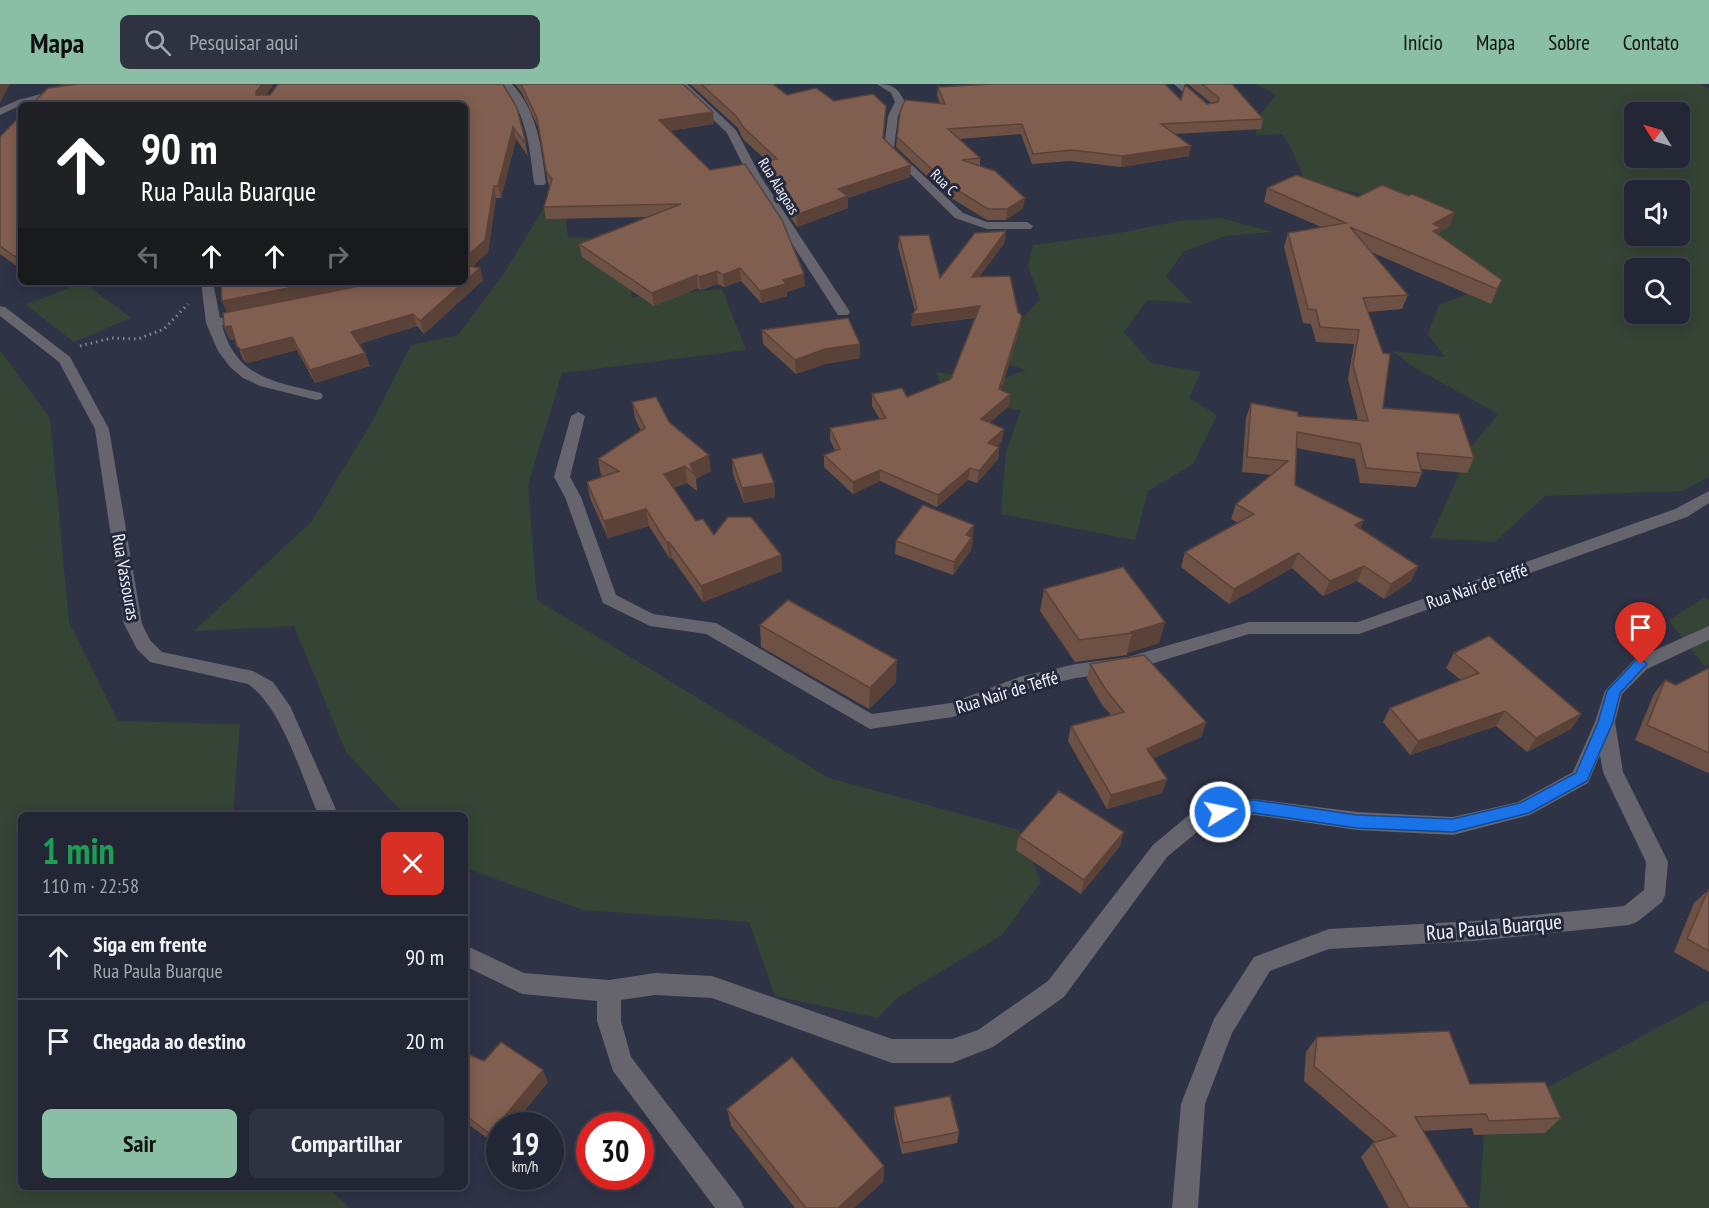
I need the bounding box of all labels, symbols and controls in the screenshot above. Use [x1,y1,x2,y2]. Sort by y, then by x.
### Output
search box [120,15,540,69]
text: Mapa [30,24,84,61]
icon: search [141,26,174,59]
text: Pesquisar aqui [189,28,298,56]
text: Início [1403,29,1443,56]
text: Mapa [1476,29,1515,56]
text: Sobre [1548,29,1590,56]
text: Contato [1623,29,1679,56]
north arrow [1624,102,1690,168]
map controls [1624,102,1690,324]
text: 90 m [141,121,218,176]
icon: ahead [42,126,120,204]
street label: Rua Alagoas [754,154,804,218]
street label: Rua C [927,165,961,199]
text: Rua Paula Buarque [141,174,316,208]
button: sound [1624,180,1690,246]
icon: left [132,240,165,273]
icon: ahead [195,240,228,273]
icon: ahead [258,240,291,273]
icon: right [321,240,354,273]
button: search [1624,258,1690,324]
street label: Rua Vassouras [107,532,145,622]
street label: Rua Nair de Teffé [1423,558,1531,614]
pin [1615,602,1666,664]
icon: arrive [1624,611,1657,644]
street label: Rua Nair de Teffé [953,666,1061,718]
position arrow [1188,780,1252,844]
text: 1 min [42,827,115,874]
button: close [381,832,444,895]
text: 110 m · 22:58 [42,873,139,899]
street label: Rua Paula Buarque [1425,908,1563,946]
text: Siga em frente [93,930,207,958]
icon: ahead [42,941,75,974]
text: 90 m [405,943,444,971]
text: Rua Paula Buarque [93,958,223,984]
icon: arrive [42,1025,75,1058]
text: Chegada ao destino [93,1027,246,1055]
text: 20 m [405,1027,444,1055]
button: Sair [42,1109,237,1178]
button: Compartilhar [249,1109,444,1178]
speed limit sign: 30 [576,1112,654,1190]
text: 19 [511,1124,539,1163]
text: km/h [512,1157,538,1176]

